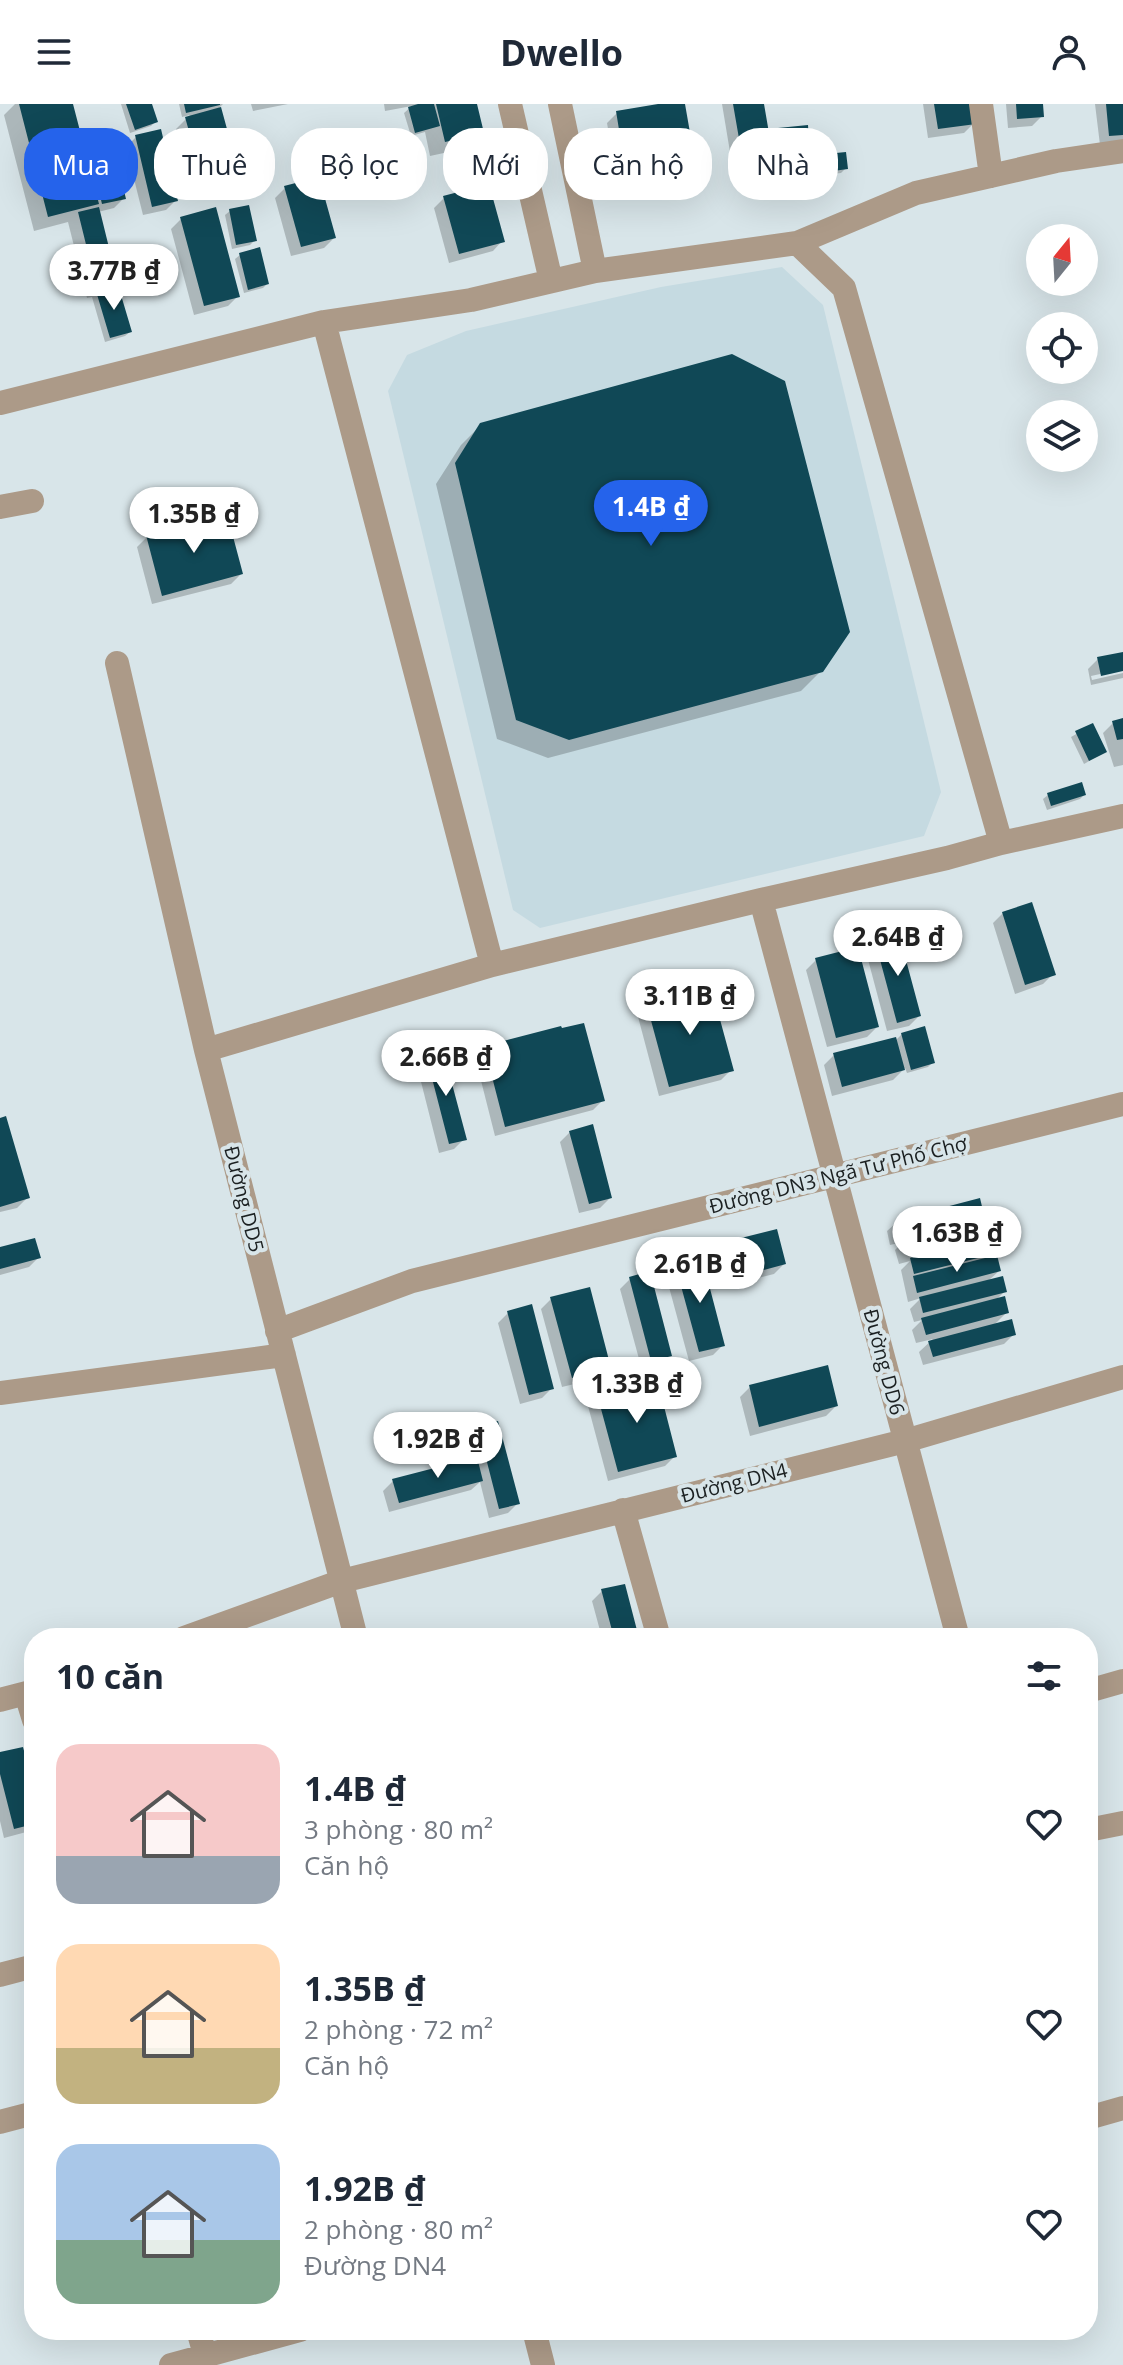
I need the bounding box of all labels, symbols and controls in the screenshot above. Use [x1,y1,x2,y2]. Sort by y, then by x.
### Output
text: Dwello [500,28,623,77]
icon: menu [32,30,76,74]
icon: person [1047,30,1091,74]
chip: Mua [24,128,138,200]
chip: Thuê [154,128,275,200]
chip: Bộ lọc [291,128,427,200]
chip: Mới [443,128,548,200]
chip: Căn hộ [564,128,712,200]
chip: Nhà [728,128,838,200]
north arrow [1026,224,1098,296]
map controls [1026,224,1098,472]
pin: 3.77B ₫ [40,244,188,312]
text: 3.77B ₫ [67,252,161,288]
button: locate [1026,312,1098,384]
button: layers [1026,400,1098,472]
pin: 1.4B ₫ [586,480,716,548]
pin: 1.35B ₫ [120,487,268,555]
text: 1.4B ₫ [612,488,690,524]
text: 1.35B ₫ [147,495,241,531]
pin: 2.64B ₫ [824,910,972,978]
text: 2.64B ₫ [851,918,945,954]
pin: 3.11B ₫ [616,969,764,1037]
text: 3.11B ₫ [643,977,737,1013]
pin: 2.66B ₫ [372,1030,520,1098]
text: 2.66B ₫ [399,1038,493,1074]
street label: Đường DN3 Ngã Tư Phố Chợ [706,1129,970,1220]
street label: Đường DD5 [218,1143,271,1255]
pin: 1.63B ₫ [883,1206,1031,1274]
text: 1.63B ₫ [910,1214,1004,1250]
pin: 2.61B ₫ [626,1237,774,1305]
text: 2.61B ₫ [653,1245,747,1281]
street label: Đường DD6 [857,1306,912,1418]
pin: 1.33B ₫ [563,1357,711,1425]
text: 1.33B ₫ [590,1365,684,1401]
pin: 1.92B ₫ [364,1412,512,1480]
text: 1.92B ₫ [391,1420,485,1456]
street label: Đường DN4 [678,1456,791,1509]
text: 10 căn [56,1653,164,1699]
icon: filters [1022,1654,1066,1698]
text: 1.4B ₫ [304,1765,406,1811]
icon: home [120,1776,216,1872]
icon: heart [1022,1802,1066,1846]
text: 3 phòng · 80 m² [304,1811,493,1847]
text: Căn hộ [304,1847,389,1883]
text: 1.35B ₫ [304,1965,426,2011]
icon: home [120,1976,216,2072]
icon: heart [1022,2002,1066,2046]
text: 2 phòng · 72 m² [304,2011,493,2047]
text: Căn hộ [304,2047,389,2083]
text: 1.92B ₫ [304,2165,426,2211]
icon: home [120,2176,216,2272]
icon: heart [1022,2202,1066,2246]
text: 2 phòng · 80 m² [304,2211,493,2247]
text: Đường DN4 [304,2247,446,2283]

